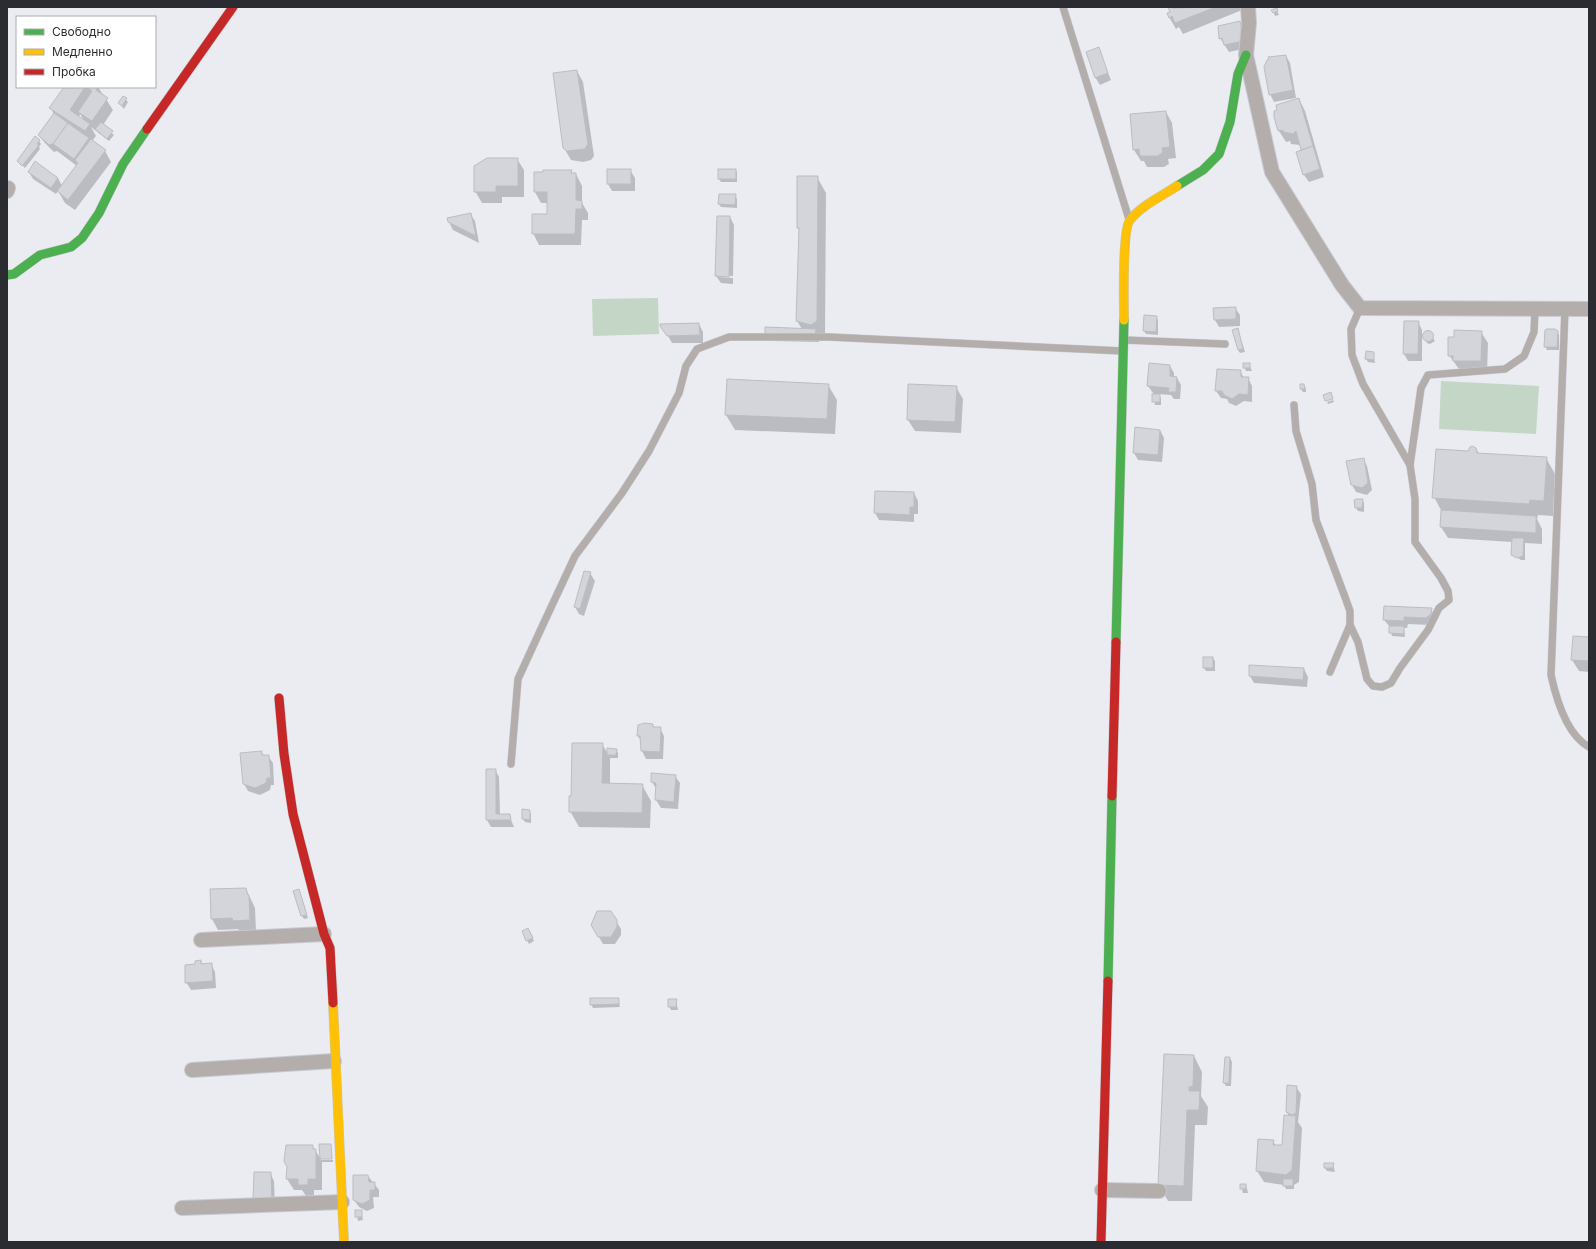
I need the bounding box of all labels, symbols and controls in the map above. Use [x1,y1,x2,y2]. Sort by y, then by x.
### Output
legend [16,16,156,88]
text: Свободно [52,24,111,39]
text: Медленно [52,44,113,59]
text: Пробка [52,64,96,79]

